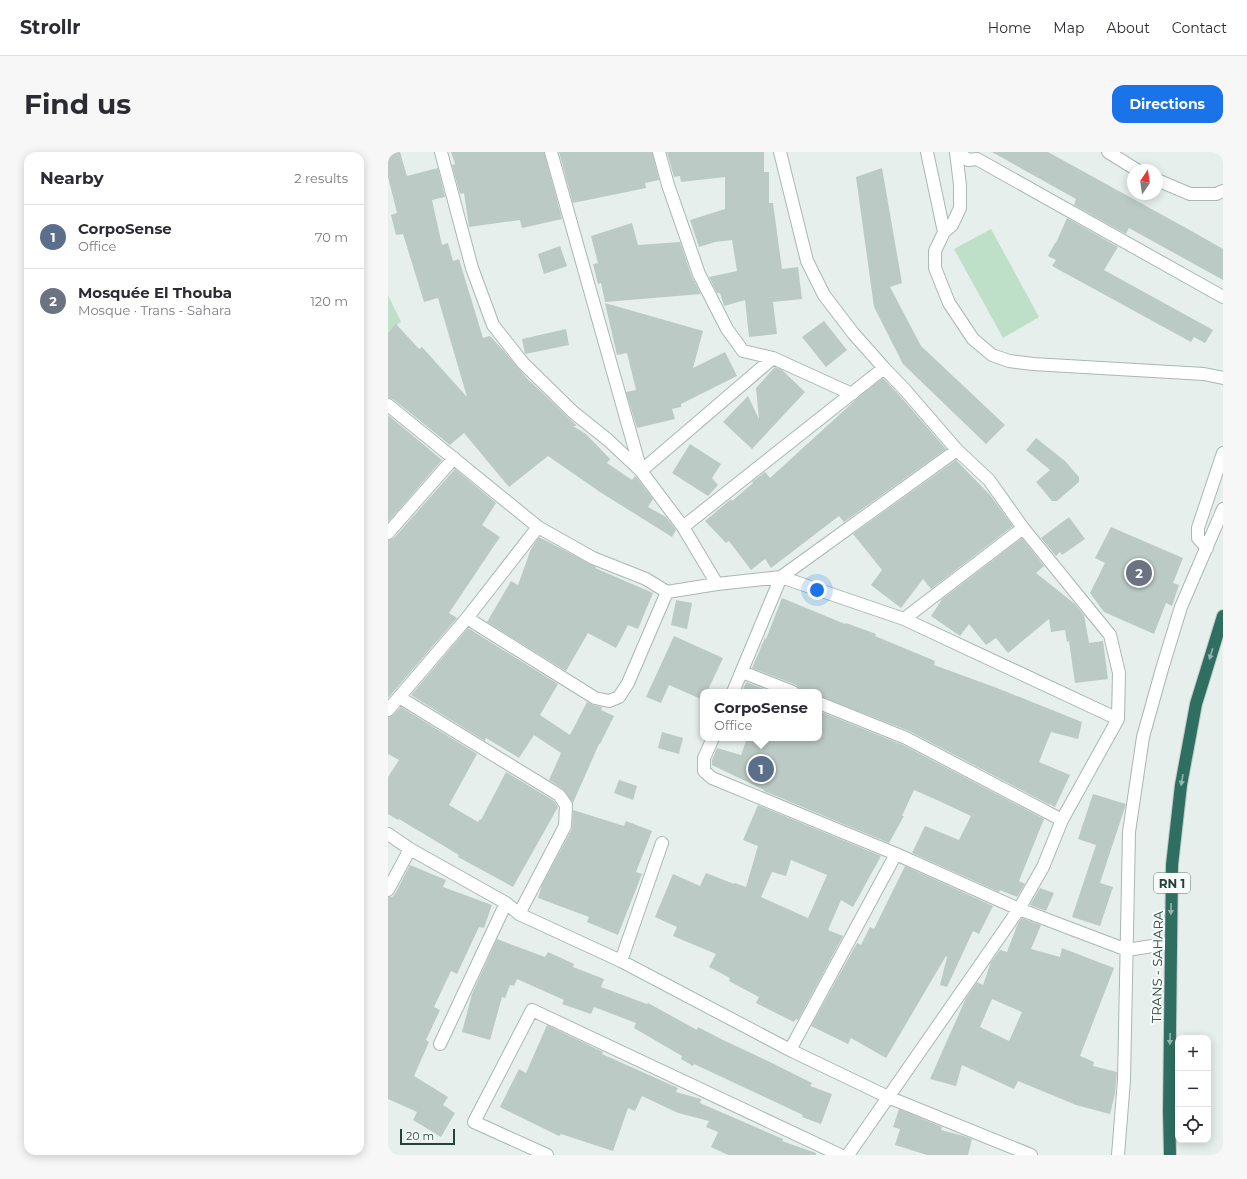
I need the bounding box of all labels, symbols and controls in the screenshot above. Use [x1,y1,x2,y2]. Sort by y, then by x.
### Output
text: Strollr [20,16,81,39]
text: Home [988,19,1031,37]
text: Map [1053,19,1084,37]
text: About [1106,19,1150,37]
text: Contact [1172,19,1227,37]
button: Directions [1112,85,1223,123]
text: Find us [24,87,131,121]
north arrow [1127,164,1163,200]
text: Nearby [40,168,104,188]
text: 2 results [294,170,348,186]
text: CorpoSense [78,219,172,238]
text: 1 [50,229,56,245]
text: 70 m [315,229,348,245]
text: Office [78,238,116,254]
text: Mosquée El Thouba [78,283,232,302]
text: 2 [49,293,57,309]
text: 120 m [310,293,348,309]
text: Mosque · Trans - Sahara [78,302,231,318]
pin: 2 [1126,558,1152,588]
your location [807,580,827,600]
one-way arrow [1208,648,1214,660]
popup [700,689,822,741]
text: CorpoSense [714,698,808,717]
text: Office [714,717,752,733]
pin: 1 [748,754,774,784]
one-way arrow [1179,774,1185,786]
road number: RN 1 [1154,873,1190,893]
one-way arrow [1168,903,1174,916]
street label: TRANS - SAHARA [1148,910,1166,1023]
one-way arrow [1167,1033,1173,1046]
map controls [1175,1035,1211,1143]
button: + [1175,1035,1211,1071]
button: − [1175,1071,1211,1107]
button: locate [1175,1107,1211,1143]
scale bar [400,1127,455,1146]
text: 20 m [406,1129,434,1143]

